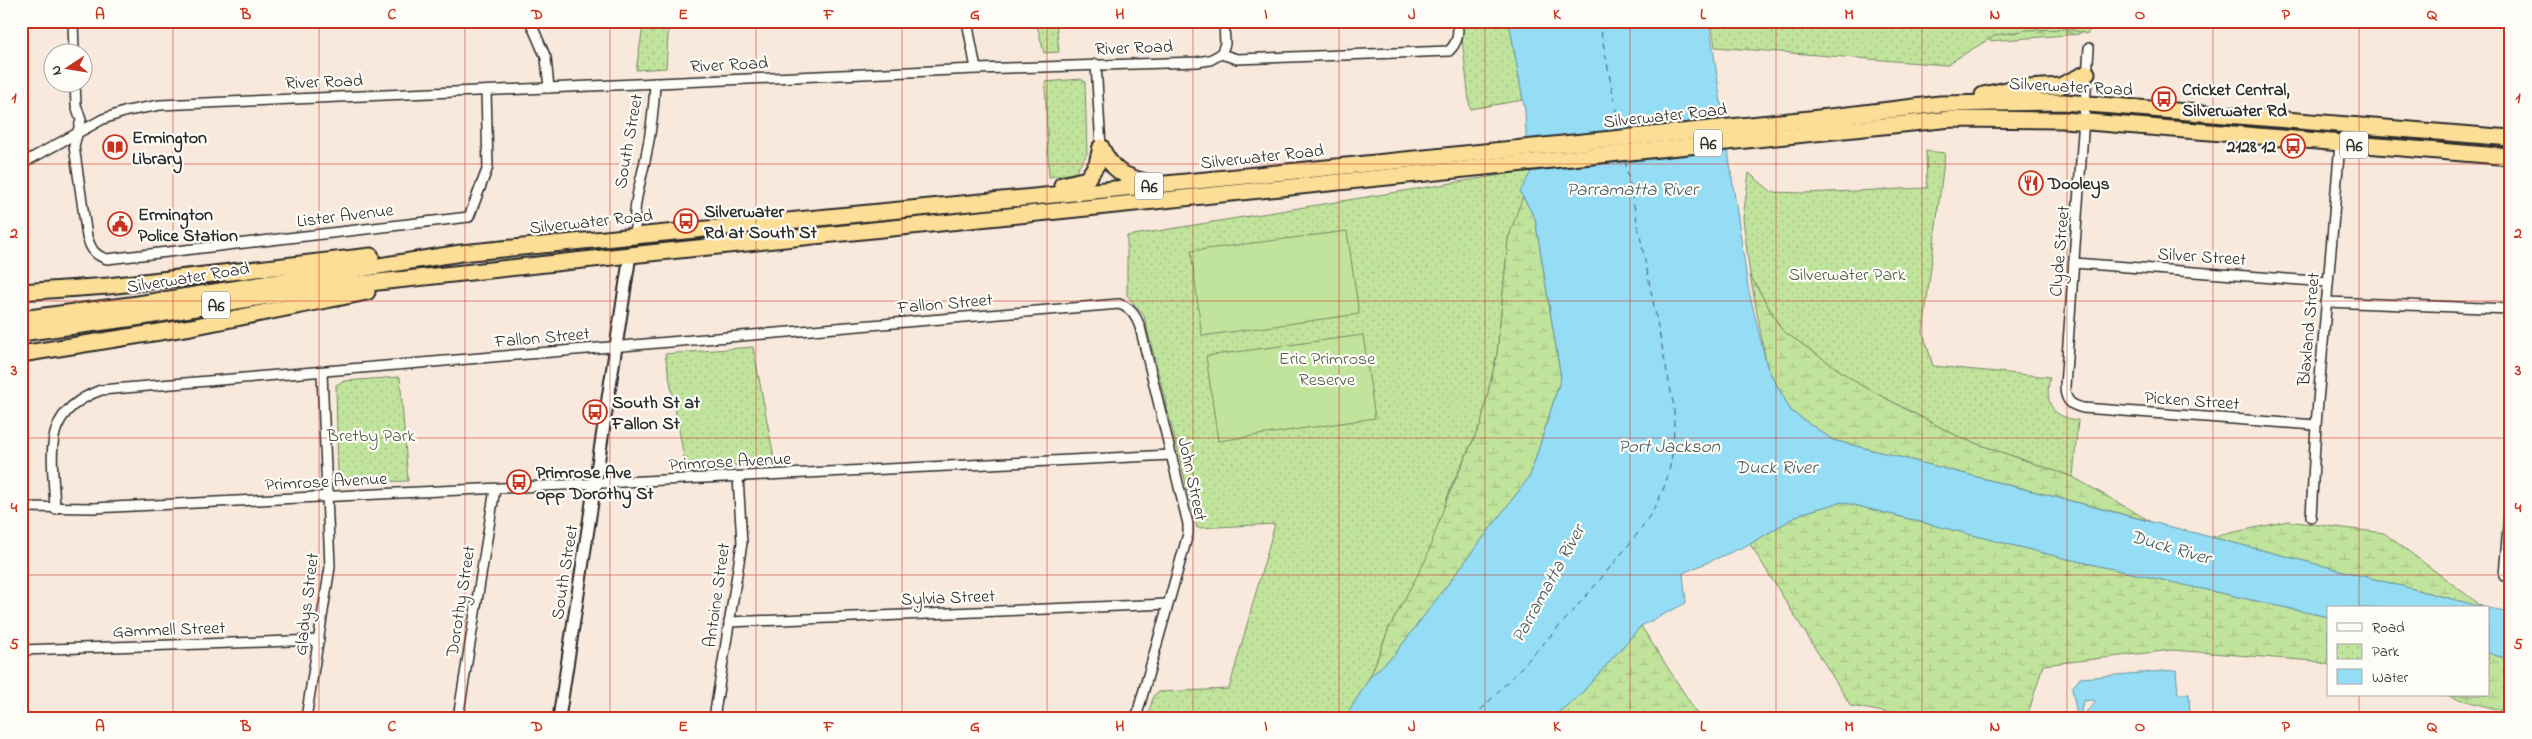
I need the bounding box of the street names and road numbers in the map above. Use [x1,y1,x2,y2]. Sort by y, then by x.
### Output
street label: River Road [1095,35,1173,63]
street label: River Road [689,51,769,81]
street label: River Road [285,69,363,97]
street label: Silverwater Road [2008,72,2133,104]
street label: South Street [609,92,651,191]
street label: Silverwater Road [1602,98,1728,136]
road number: A6 [1694,130,1722,156]
road number: A6 [2340,132,2368,158]
street label: Silverwater Road [1199,139,1325,177]
road number: A6 [1135,172,1163,200]
street label: Lister Avenue [295,198,396,236]
street label: Silverwater Road [528,204,654,242]
street label: Clyde Street [2044,204,2078,298]
street label: Silver Street [2157,242,2247,274]
street label: Silverwater Road [125,256,251,302]
street label: Blaxland Street [2292,272,2328,388]
street label: Fallon Street [895,288,994,322]
road number: A6 [202,292,230,318]
street label: Fallon Street [492,322,591,356]
street label: Picken Street [2143,386,2240,418]
street label: John Street [1170,435,1213,524]
street label: Primrose Avenue [668,447,793,479]
street label: Primrose Avenue [264,467,389,499]
street label: South Street [546,523,586,622]
street label: Antoine Street [698,541,738,649]
street label: Dorothy Street [440,544,484,660]
street label: Gladys Street [289,551,327,657]
street label: Sylvia Street [900,584,996,614]
street label: Gammell Street [112,616,226,646]

